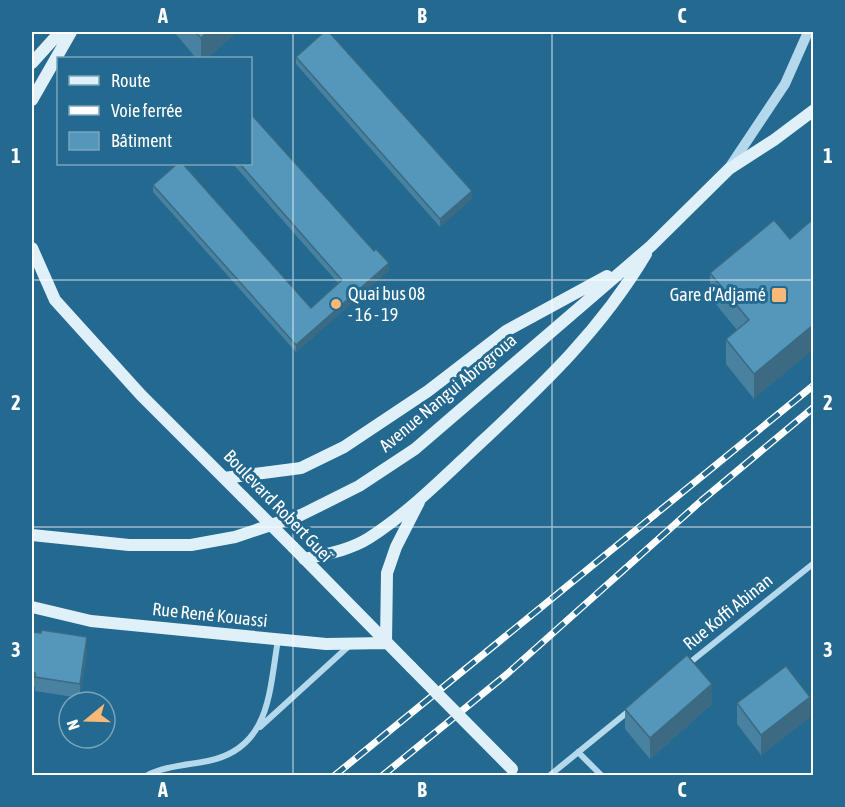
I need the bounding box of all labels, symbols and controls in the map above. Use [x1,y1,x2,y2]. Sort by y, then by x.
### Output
text: A [157,4,168,27]
text: B [417,4,427,27]
text: C [678,4,687,27]
legend [57,57,252,165]
text: Route [111,70,150,91]
text: Voie ferrée [111,100,183,121]
text: Bâtiment [111,130,172,151]
text: 1 [11,144,21,167]
text: 1 [823,144,833,167]
place label: Quai bus 08 - 16 - 19 [348,283,425,325]
place label: Gare d’Adjamé [670,284,766,305]
marker: Gare d’Adjamé [770,286,788,304]
marker: Quai bus 08 - 16 - 19 [329,297,343,311]
street label: Avenue Nangui Abrogroua [375,329,521,456]
text: 2 [11,391,21,414]
text: 2 [823,391,833,414]
street label: Boulevard Robert Gueï [220,445,338,567]
street label: Rue Koffi Abinan [679,569,777,654]
street label: Rue René Kouassi [151,598,269,631]
text: 3 [11,638,21,661]
text: 3 [823,638,833,661]
north arrow [57,690,117,750]
text: N [63,717,83,732]
text: A [157,778,168,801]
text: B [417,778,427,801]
text: C [678,778,687,801]

